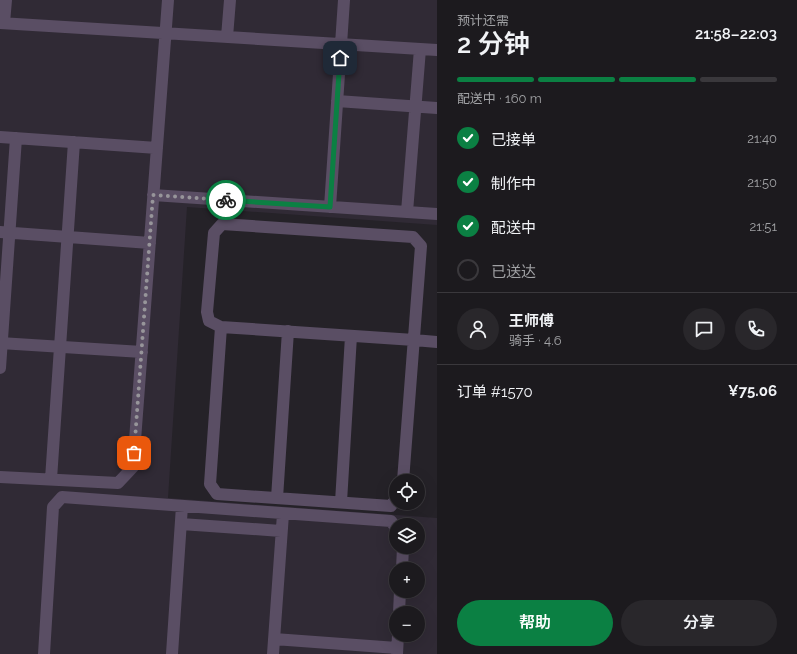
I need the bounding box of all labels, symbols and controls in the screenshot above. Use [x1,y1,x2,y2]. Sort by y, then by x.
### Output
text: 预计还需 [457,13,509,28]
text: 21:58–22:03 [695,25,777,43]
text: 2 分钟 [457,29,530,59]
pin [323,41,357,75]
icon: home [329,47,351,69]
text: 配送中 · 160 m [457,91,542,106]
icon: check [457,127,479,149]
text: 已接单 [491,131,536,149]
text: 21:40 [747,131,777,146]
icon: check [457,171,479,193]
text: 制作中 [491,175,536,193]
text: 21:50 [747,175,777,190]
courier [206,180,246,220]
icon: bike [215,189,237,211]
icon: check [457,215,479,237]
text: 配送中 [491,219,536,237]
text: 21:51 [750,219,777,234]
text: 已送达 [491,263,536,281]
button: person [457,308,499,350]
button: chat [683,308,725,350]
button: phone [735,308,777,350]
text: 王师傅 [509,312,554,330]
text: 骑手 · 4.6 [509,333,561,348]
text: ¥75.06 [728,382,777,400]
text: 订单 #1570 [457,383,533,401]
pin [117,436,151,470]
icon: bag [123,442,145,464]
map controls [389,474,425,642]
button: locate [389,474,425,510]
button: layers [389,518,425,554]
button: + [389,562,425,598]
button: 帮助 [457,600,613,646]
button: 分享 [621,600,777,646]
button: − [389,606,425,642]

